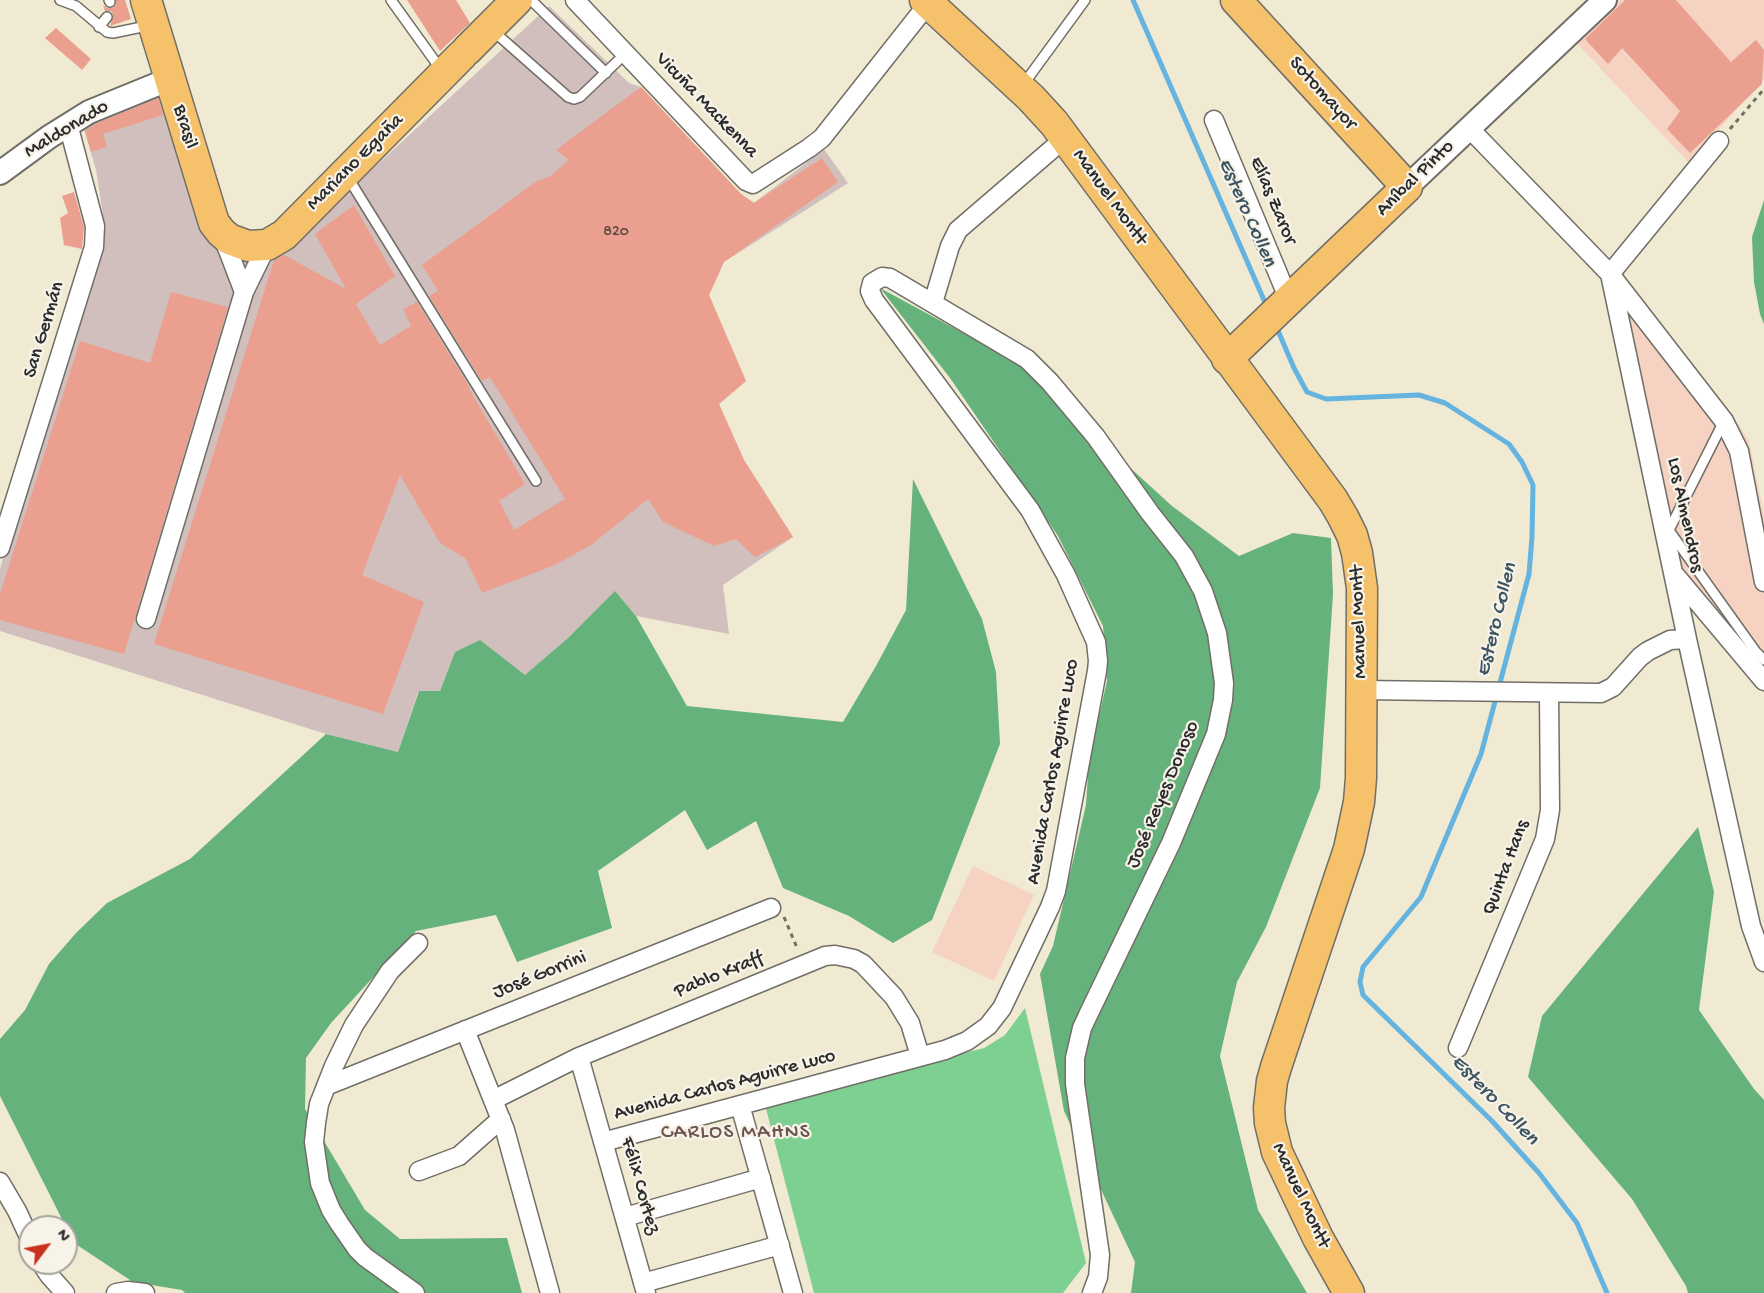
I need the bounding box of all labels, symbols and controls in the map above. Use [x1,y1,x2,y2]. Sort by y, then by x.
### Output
street label: Vicuña Mackenna [649,48,763,164]
street label: Sotomayor [1283,52,1361,136]
street label: Maldonado [20,95,114,165]
street label: Brasil [166,102,202,152]
street label: Mariano Egaña [302,109,410,217]
street label: Aníbal Pinto [1372,136,1460,222]
street label: Manuel Montt [1066,145,1152,251]
street label: Elías Zaror [1243,154,1301,248]
water label: Estero Collen [1211,155,1281,271]
house number: 820 [603,223,629,243]
street label: San Germán [19,279,71,381]
street label: Los Almendros [1660,455,1708,575]
water label: Estero Collen [1472,561,1524,679]
street label: Manuel Montt [1346,565,1374,679]
street label: Avenida Carlos Aguirre Luco [1022,658,1086,886]
street label: José Reyes Donoso [1122,718,1206,872]
street label: Quinta Hans [1478,817,1536,919]
street label: José Gorrini [490,946,590,1006]
street label: Pablo Kraff [671,947,767,1005]
street label: Avenida Carlos Aguirre Luco [612,1045,838,1127]
water label: Estero Collen [1445,1051,1543,1151]
district label: CARLOS MAHNS [661,1121,811,1147]
street label: Félix Cortez [614,1135,664,1237]
street label: Manuel Montt [1265,1140,1335,1252]
north arrow [18,1215,78,1275]
text: N [51,1227,73,1246]

